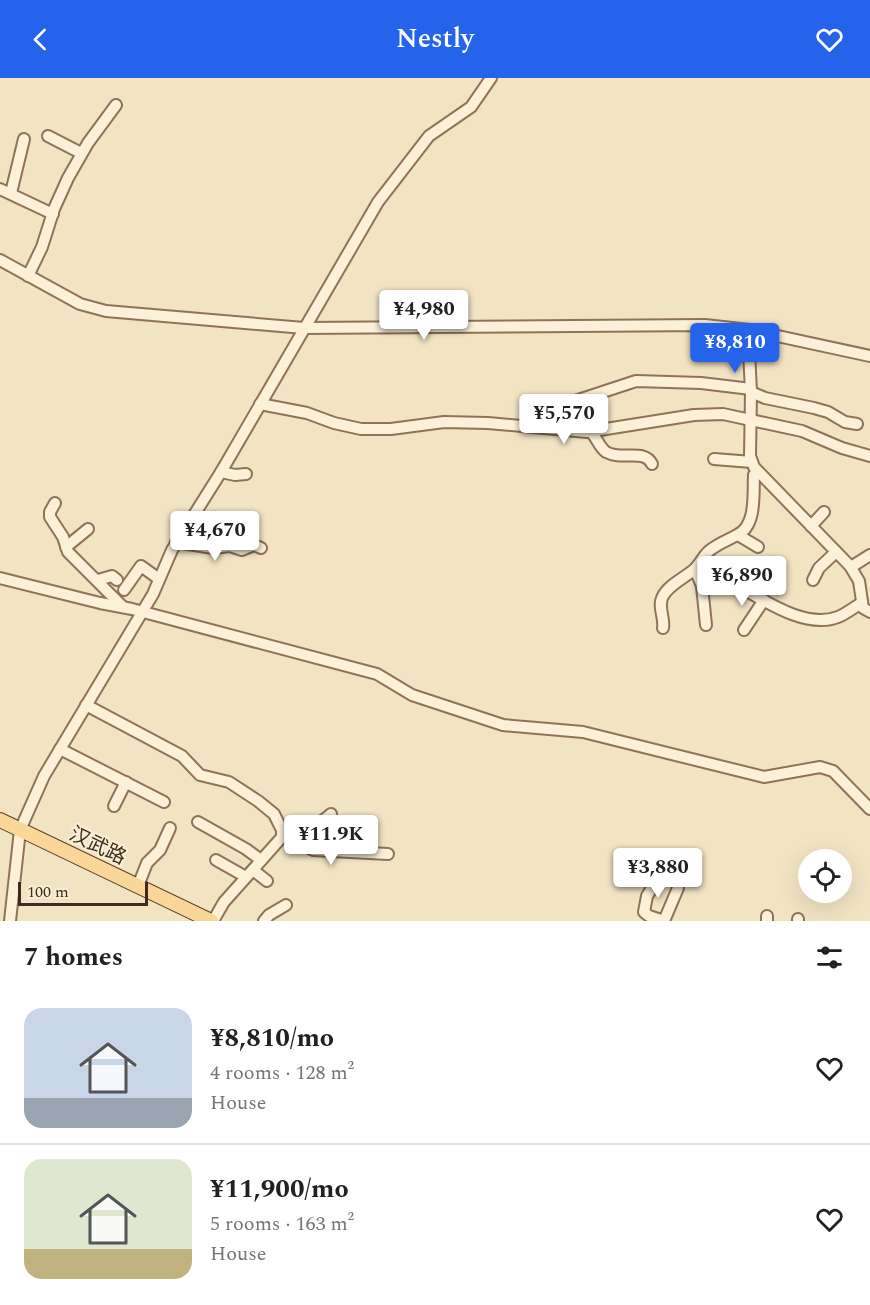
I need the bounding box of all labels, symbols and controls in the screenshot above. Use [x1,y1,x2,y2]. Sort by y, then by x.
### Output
text: Nestly [396,18,474,60]
icon: back [24,23,57,56]
icon: heart [813,23,846,56]
pin: ¥4,980 [375,290,473,341]
text: ¥4,980 [393,294,455,324]
pin: ¥8,810 [686,323,784,374]
text: ¥8,810 [704,327,766,357]
pin: ¥5,570 [515,394,613,445]
text: ¥5,570 [533,398,595,428]
pin: ¥4,670 [166,511,264,562]
text: ¥4,670 [184,515,246,545]
pin: ¥6,890 [693,556,791,607]
text: ¥6,890 [711,560,773,590]
pin: ¥11.9K [282,815,380,866]
street label: 汉武路 [64,819,131,873]
text: ¥11.9K [298,819,364,849]
pin: ¥3,880 [609,848,707,899]
map controls [798,849,852,903]
button: locate [798,849,852,903]
text: ¥3,880 [627,852,689,882]
scale bar [18,879,148,906]
text: 100 m [27,880,69,904]
text: 7 homes [24,937,123,977]
icon: filters [813,941,846,974]
text: ¥8,810/mo [210,1018,334,1058]
icon: home [72,1032,144,1104]
icon: heart [813,1052,846,1085]
text: 4 rooms · 128 m² [210,1058,354,1088]
text: House [210,1088,267,1118]
text: ¥11,900/mo [210,1169,349,1209]
icon: home [72,1183,144,1255]
icon: heart [813,1203,846,1236]
text: 5 rooms · 163 m² [210,1209,354,1239]
text: House [210,1239,267,1269]

